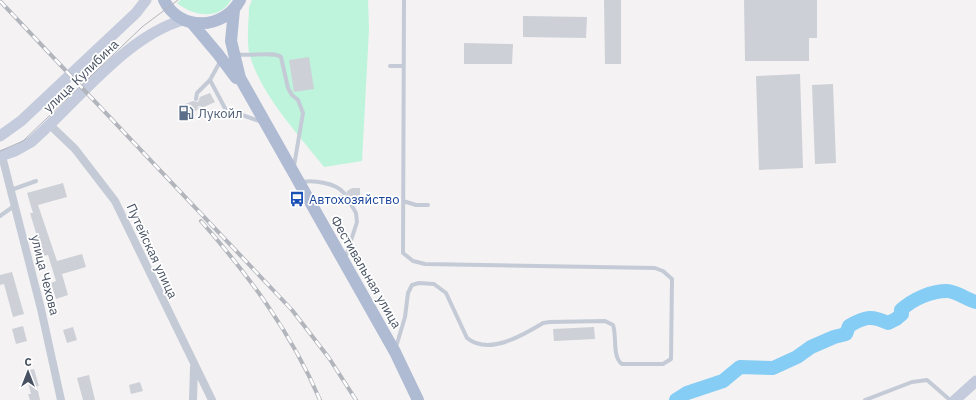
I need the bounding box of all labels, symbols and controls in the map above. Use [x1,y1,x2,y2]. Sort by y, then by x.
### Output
street label: улица Кулибина [40,36,122,116]
fuel station icon: Лукойл [177,104,195,122]
place label: Лукойл [198,105,243,122]
bus stop icon: Автохозяйство [288,190,306,208]
place label: Автохозяйство [309,191,399,208]
street label: Путейская улица [123,201,181,301]
street label: Фестивальная улица [327,213,405,331]
street label: улица Чехова [27,233,63,317]
north arrow [8,352,48,392]
text: С [24,355,32,369]

